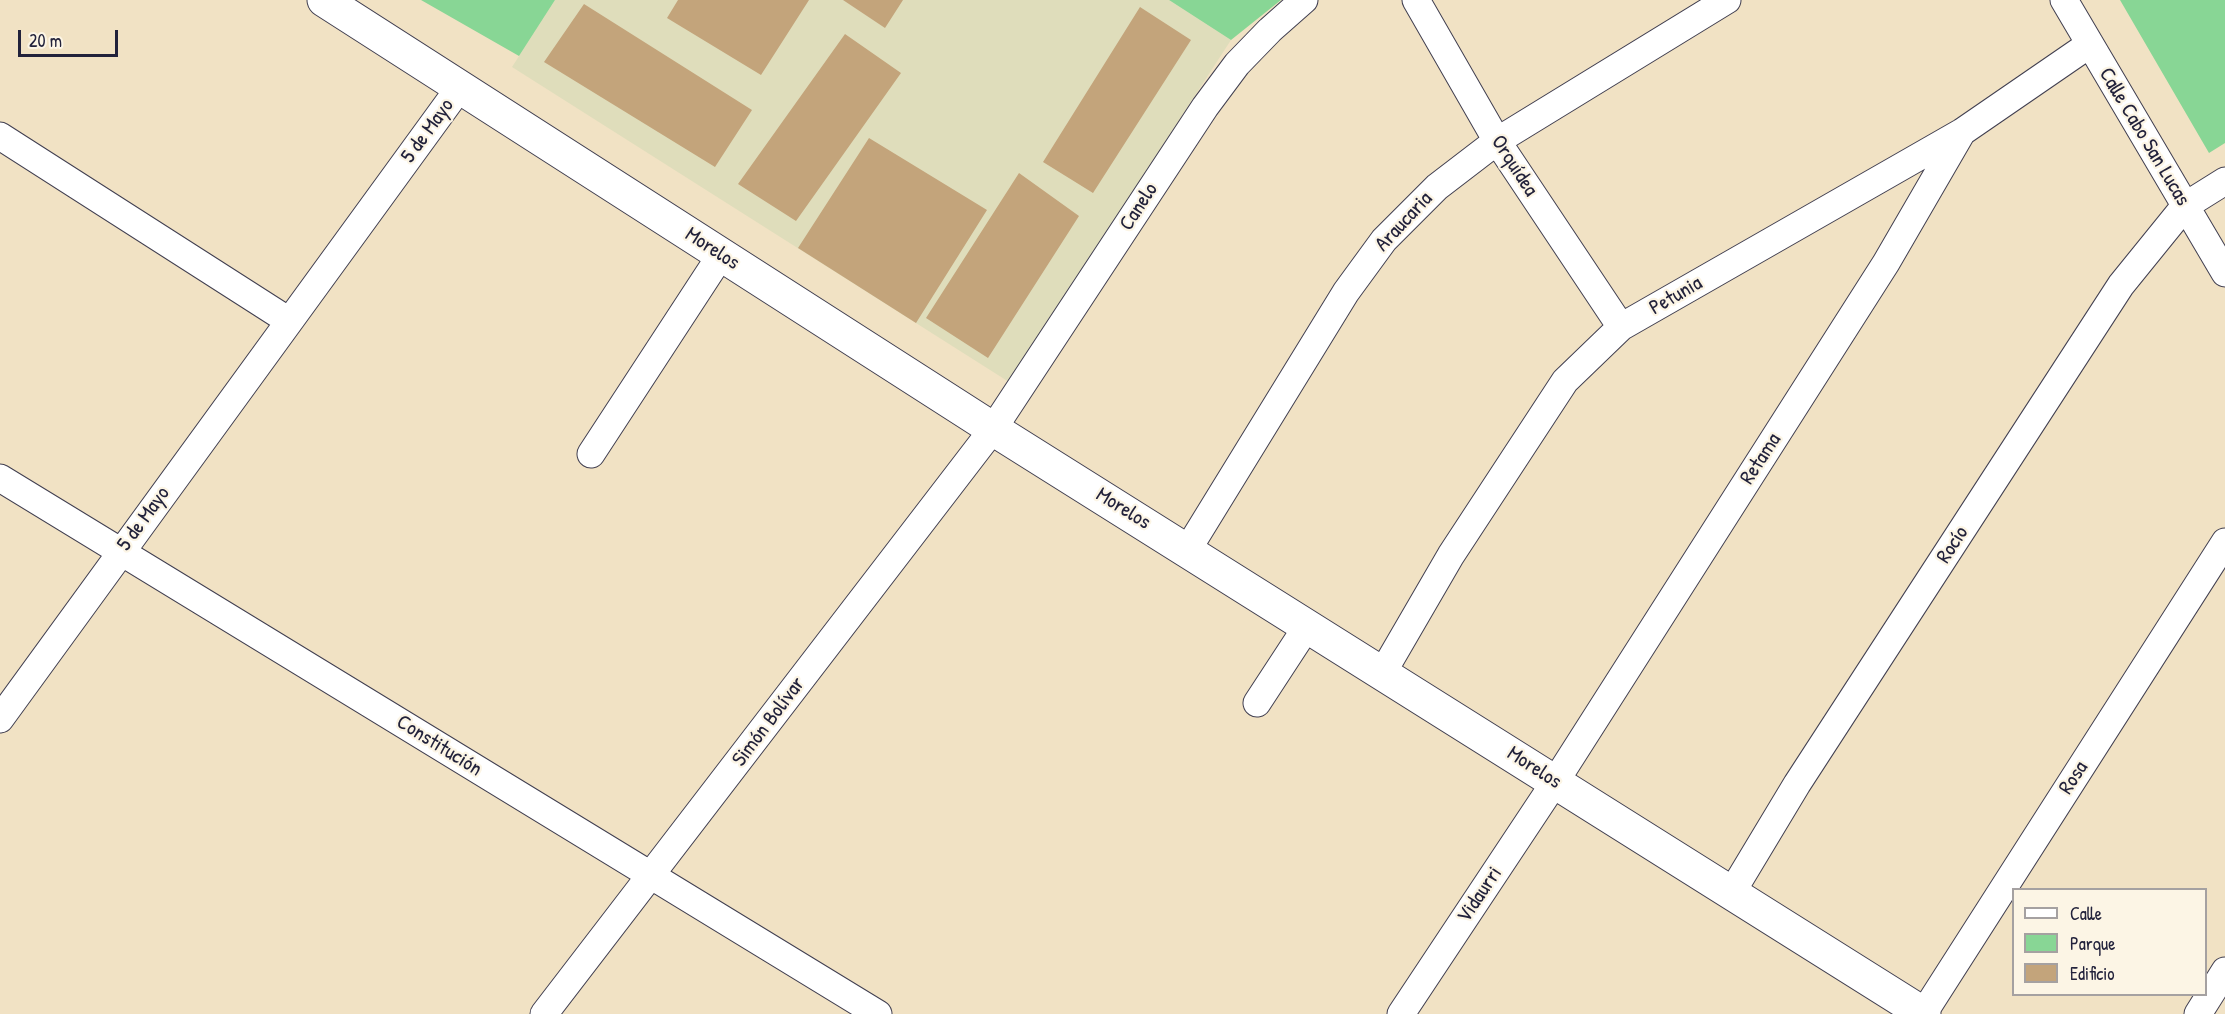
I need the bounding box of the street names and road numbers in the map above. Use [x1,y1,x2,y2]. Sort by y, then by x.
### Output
street label: Calle Cabo San Lucas [2093,63,2195,211]
street label: 5 de Mayo [396,94,460,168]
street label: Orquídea [1485,131,1543,201]
street label: Canelo [1114,178,1164,236]
street label: Araucaria [1370,187,1438,257]
street label: Morelos [680,222,744,276]
street label: Petunia [1645,271,1707,321]
street label: Retama [1735,429,1787,489]
street label: 5 de Mayo [112,482,176,556]
street label: Morelos [1091,483,1155,535]
street label: Rocío [1932,522,1974,568]
street label: Simón Bolívar [727,672,811,772]
street label: Constitución [392,710,486,782]
street label: Morelos [1502,741,1566,795]
street label: Rosa [2054,757,2094,799]
street label: Vidaurri [1452,862,1508,928]

